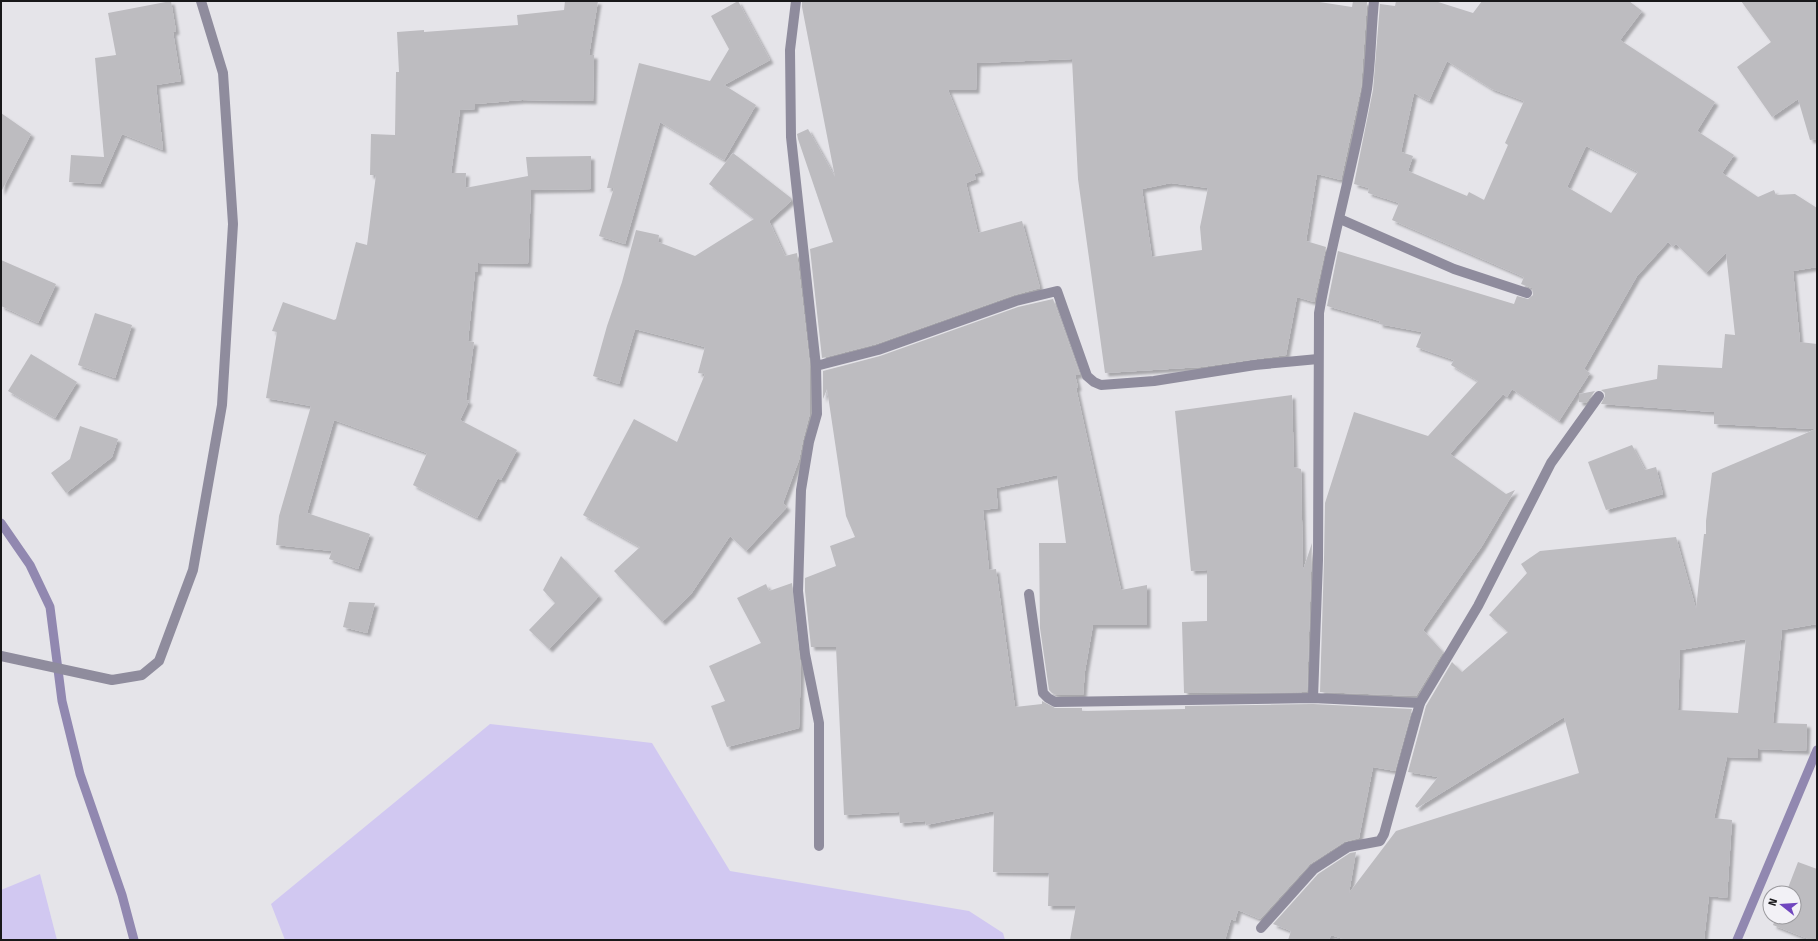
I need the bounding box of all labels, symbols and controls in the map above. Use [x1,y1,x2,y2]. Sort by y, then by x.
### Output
north arrow [1762,885,1802,925]
text: N [1766,897,1780,908]

